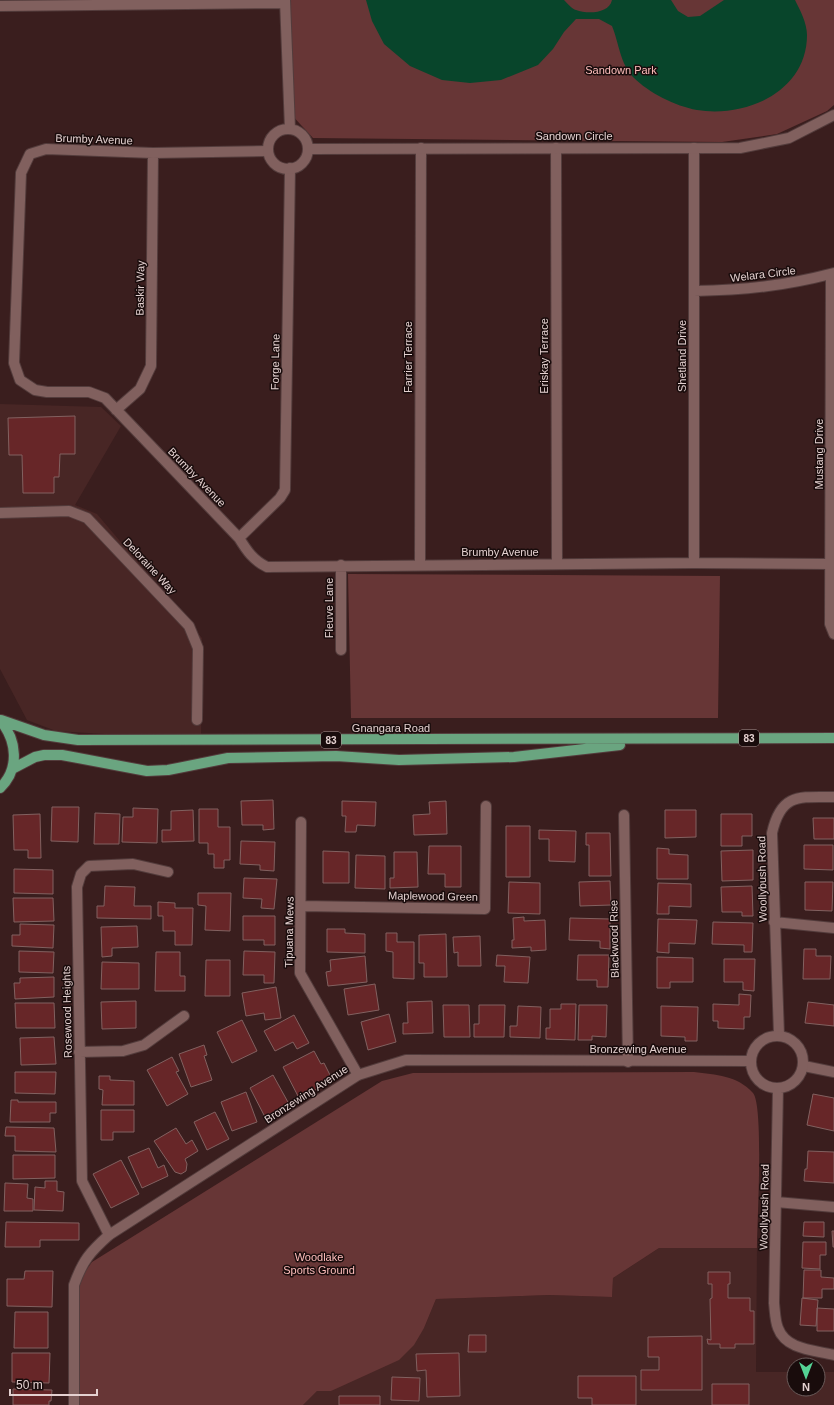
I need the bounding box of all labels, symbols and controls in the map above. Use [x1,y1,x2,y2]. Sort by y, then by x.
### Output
park label: Sandown Park [585,64,657,76]
street label: Sandown Circle [535,130,613,142]
street label: Brumby Avenue [55,132,133,146]
street label: Baskir Way [134,260,146,316]
street label: Welara Circle [730,264,796,284]
street label: Eriskay Terrace [538,318,550,394]
street label: Shetland Drive [676,320,688,392]
street label: Farrier Terrace [402,321,414,393]
street label: Forge Lane [269,334,281,390]
street label: Mustang Drive [813,419,825,489]
street label: Brumby Avenue [166,445,228,509]
street label: Deloraine Way [121,536,179,597]
street label: Brumby Avenue [461,546,539,558]
street label: Fleuve Lane [323,578,335,638]
street label: Gnangara Road [352,722,430,734]
road number: 83 [739,730,759,746]
road number: 83 [321,732,341,748]
street label: Woollybush Road [755,836,769,922]
street label: Maplewood Green [388,889,478,903]
street label: Tipuana Mews [282,896,296,968]
street label: Blackwood Rise [607,900,621,978]
street label: Rosewood Heights [60,965,74,1058]
street label: Bronzewing Avenue [589,1043,687,1055]
street label: Bronzewing Avenue [262,1063,350,1125]
street label: Woollybush Road [757,1164,771,1250]
park label: Woodlake Sports Ground [283,1251,355,1276]
north arrow [786,1357,826,1397]
scale bar [10,1371,97,1397]
text: 50 m [16,1378,43,1392]
text: N [802,1381,810,1393]

